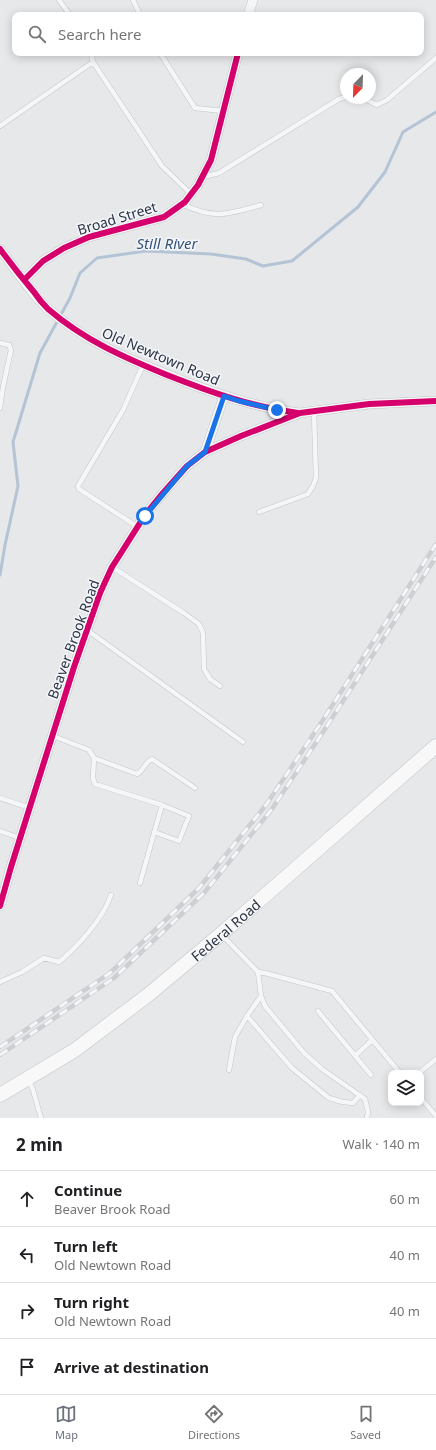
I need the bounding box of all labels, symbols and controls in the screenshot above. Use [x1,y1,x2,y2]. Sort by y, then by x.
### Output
search box [12,12,424,56]
icon: search [26,23,48,45]
text: Search here [58,24,141,44]
north arrow [340,68,376,104]
street label: Broad Street [75,197,159,239]
water label: Still River [137,233,199,253]
street label: Old Newtown Road [99,323,223,389]
route end [268,401,286,419]
route start [136,507,154,525]
street label: Beaver Brook Road [43,577,103,701]
street label: Federal Road [187,895,264,965]
map controls [388,1070,424,1106]
button: layers [388,1070,424,1106]
text: 2 min [16,1133,63,1156]
text: Walk · 140 m [342,1135,420,1153]
text: Continue [54,1180,122,1200]
icon: ahead [16,1188,38,1210]
text: 60 m [390,1190,420,1208]
text: Beaver Brook Road [54,1200,171,1218]
text: Turn left [54,1236,118,1256]
icon: left [16,1244,38,1266]
text: 40 m [390,1246,420,1264]
text: Old Newtown Road [54,1256,171,1274]
text: Turn right [54,1292,129,1312]
icon: right [16,1300,38,1322]
text: 40 m [390,1302,420,1320]
text: Old Newtown Road [54,1312,171,1330]
icon: arrive [16,1356,38,1378]
text: Arrive at destination [54,1357,209,1377]
tab: Map [55,1403,78,1442]
tab: Directions [188,1403,240,1442]
tab: Saved [350,1403,381,1442]

